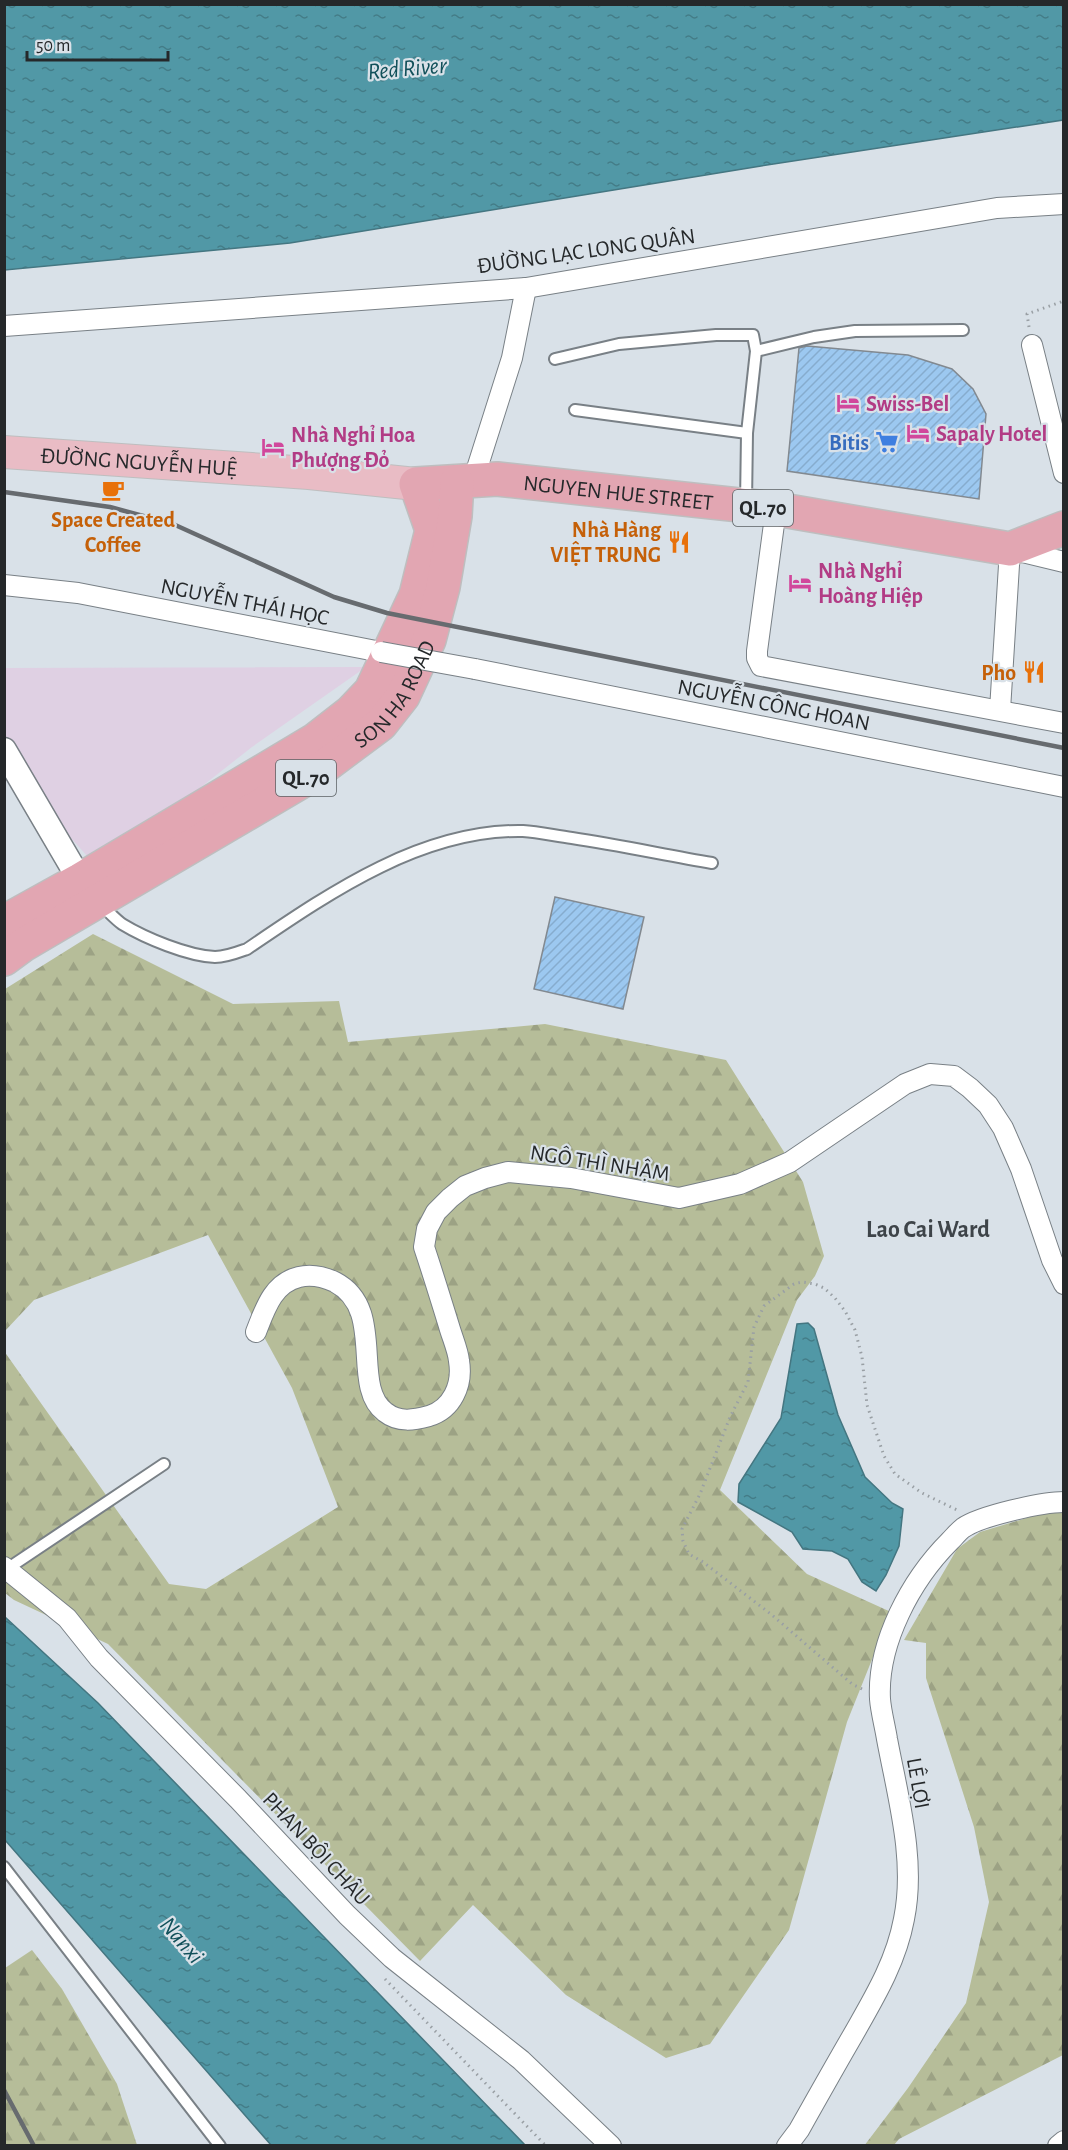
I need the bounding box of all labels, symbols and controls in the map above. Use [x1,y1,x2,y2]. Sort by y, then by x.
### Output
scale bar [27,24,168,62]
text: 50 m [36,37,70,55]
water label: Red River [367,53,449,84]
street label: ĐƯỜNG LẠC LONG QUÂN [475,224,697,277]
hotel icon: Swiss-Bel [835,390,861,416]
place label: Swiss-Bel [866,393,949,415]
hotel icon: Sapaly Hotel [905,420,931,446]
place label: Sapaly Hotel [936,423,1047,446]
place label: Nhà Nghỉ Hoa Phượng Đỏ [291,424,416,471]
supermarket icon: Bitis [874,429,900,455]
place label: Bitis [829,432,869,454]
hotel icon: Nhà Nghỉ Hoa Phượng Đỏ [260,434,286,460]
street label: ĐƯỜNG NGUYỄN HUỆ [40,445,238,480]
street label: NGUYEN HUE STREET [522,472,715,514]
cafe icon: Space Created Coffee [100,477,126,503]
road number: QL.70 [733,490,793,526]
place label: Space Created Coffee [51,509,175,556]
place label: Nhà Hàng VIỆT TRUNG [550,519,662,566]
restaurant icon: Nhà Hàng VIỆT TRUNG [666,529,692,555]
place label: Nhà Nghỉ Hoàng Hiệp [818,560,923,607]
hotel icon: Nhà Nghỉ Hoàng Hiệp [787,570,813,596]
street label: NGUYỄN THÁI HỌC [159,571,331,629]
street label: SON HA ROAD [350,637,439,752]
restaurant icon: Pho [1021,659,1047,685]
place label: Pho [981,662,1016,684]
street label: NGUYỄN CÔNG HOAN [676,672,873,734]
road number: QL.70 [276,760,336,796]
street label: NGÔ THÌ NHẬM [529,1140,671,1185]
district label: Lao Cai Ward [866,1218,990,1242]
street label: LÊ LỢI [903,1756,934,1811]
street label: PHAN BỘI CHÂU [259,1787,375,1909]
water label: Nanxi [155,1913,208,1968]

